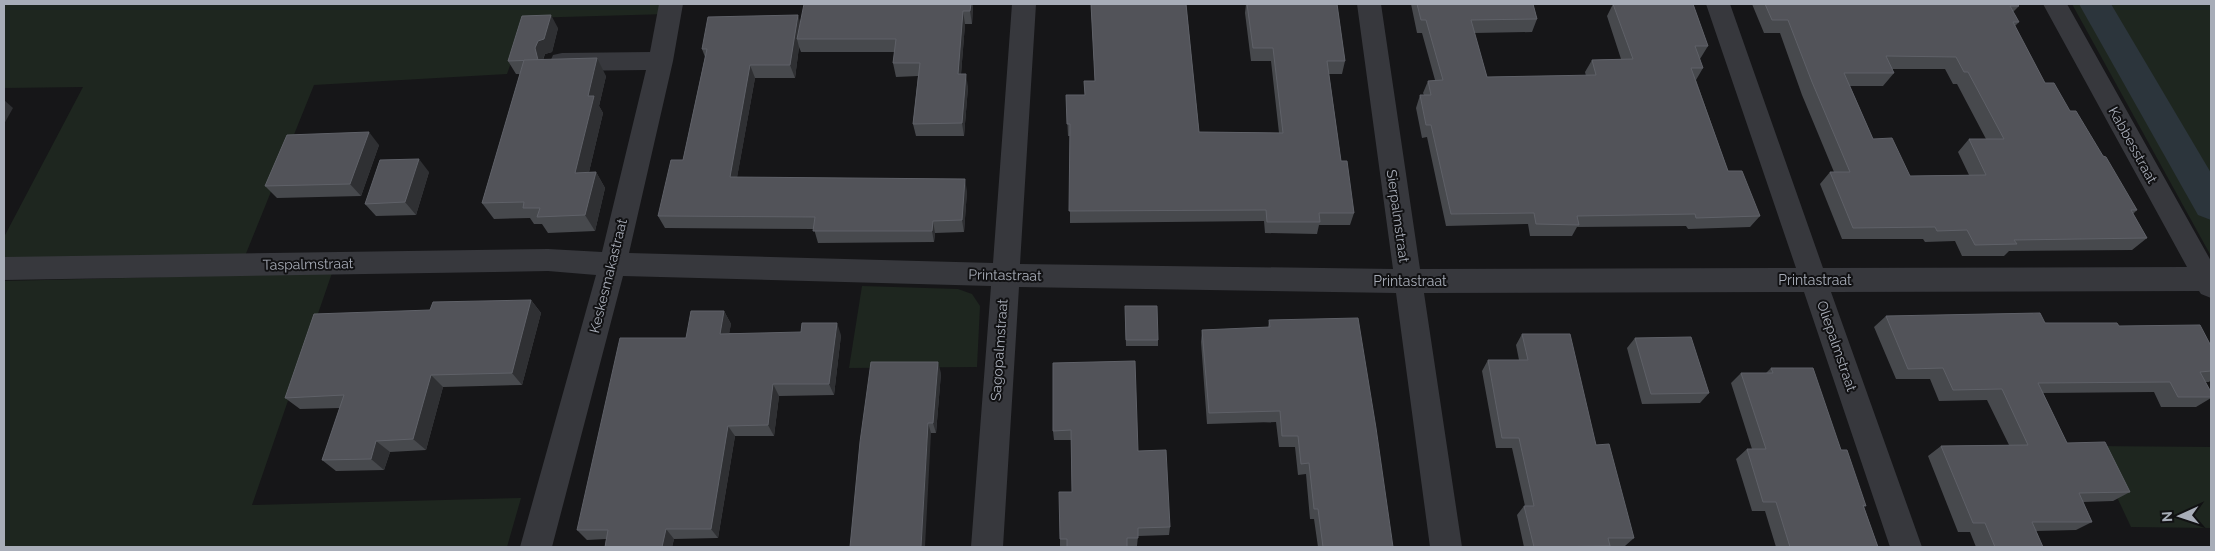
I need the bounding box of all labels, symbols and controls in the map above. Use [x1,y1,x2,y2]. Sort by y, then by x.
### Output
street label: Kabbesstraat [2105,104,2161,186]
street label: Sierpalmstraat [1384,168,1412,264]
street label: Keskesmakastraat [586,217,630,335]
street label: Taspalmstraat [263,255,354,273]
street label: Printastraat [968,266,1042,284]
street label: Printastraat [1778,272,1852,288]
street label: Printastraat [1373,273,1447,289]
street label: Sagopalmstraat [987,298,1011,402]
street label: Oliepalmstraat [1814,299,1860,394]
north arrow [2155,491,2205,541]
text: N [2159,511,2175,522]

